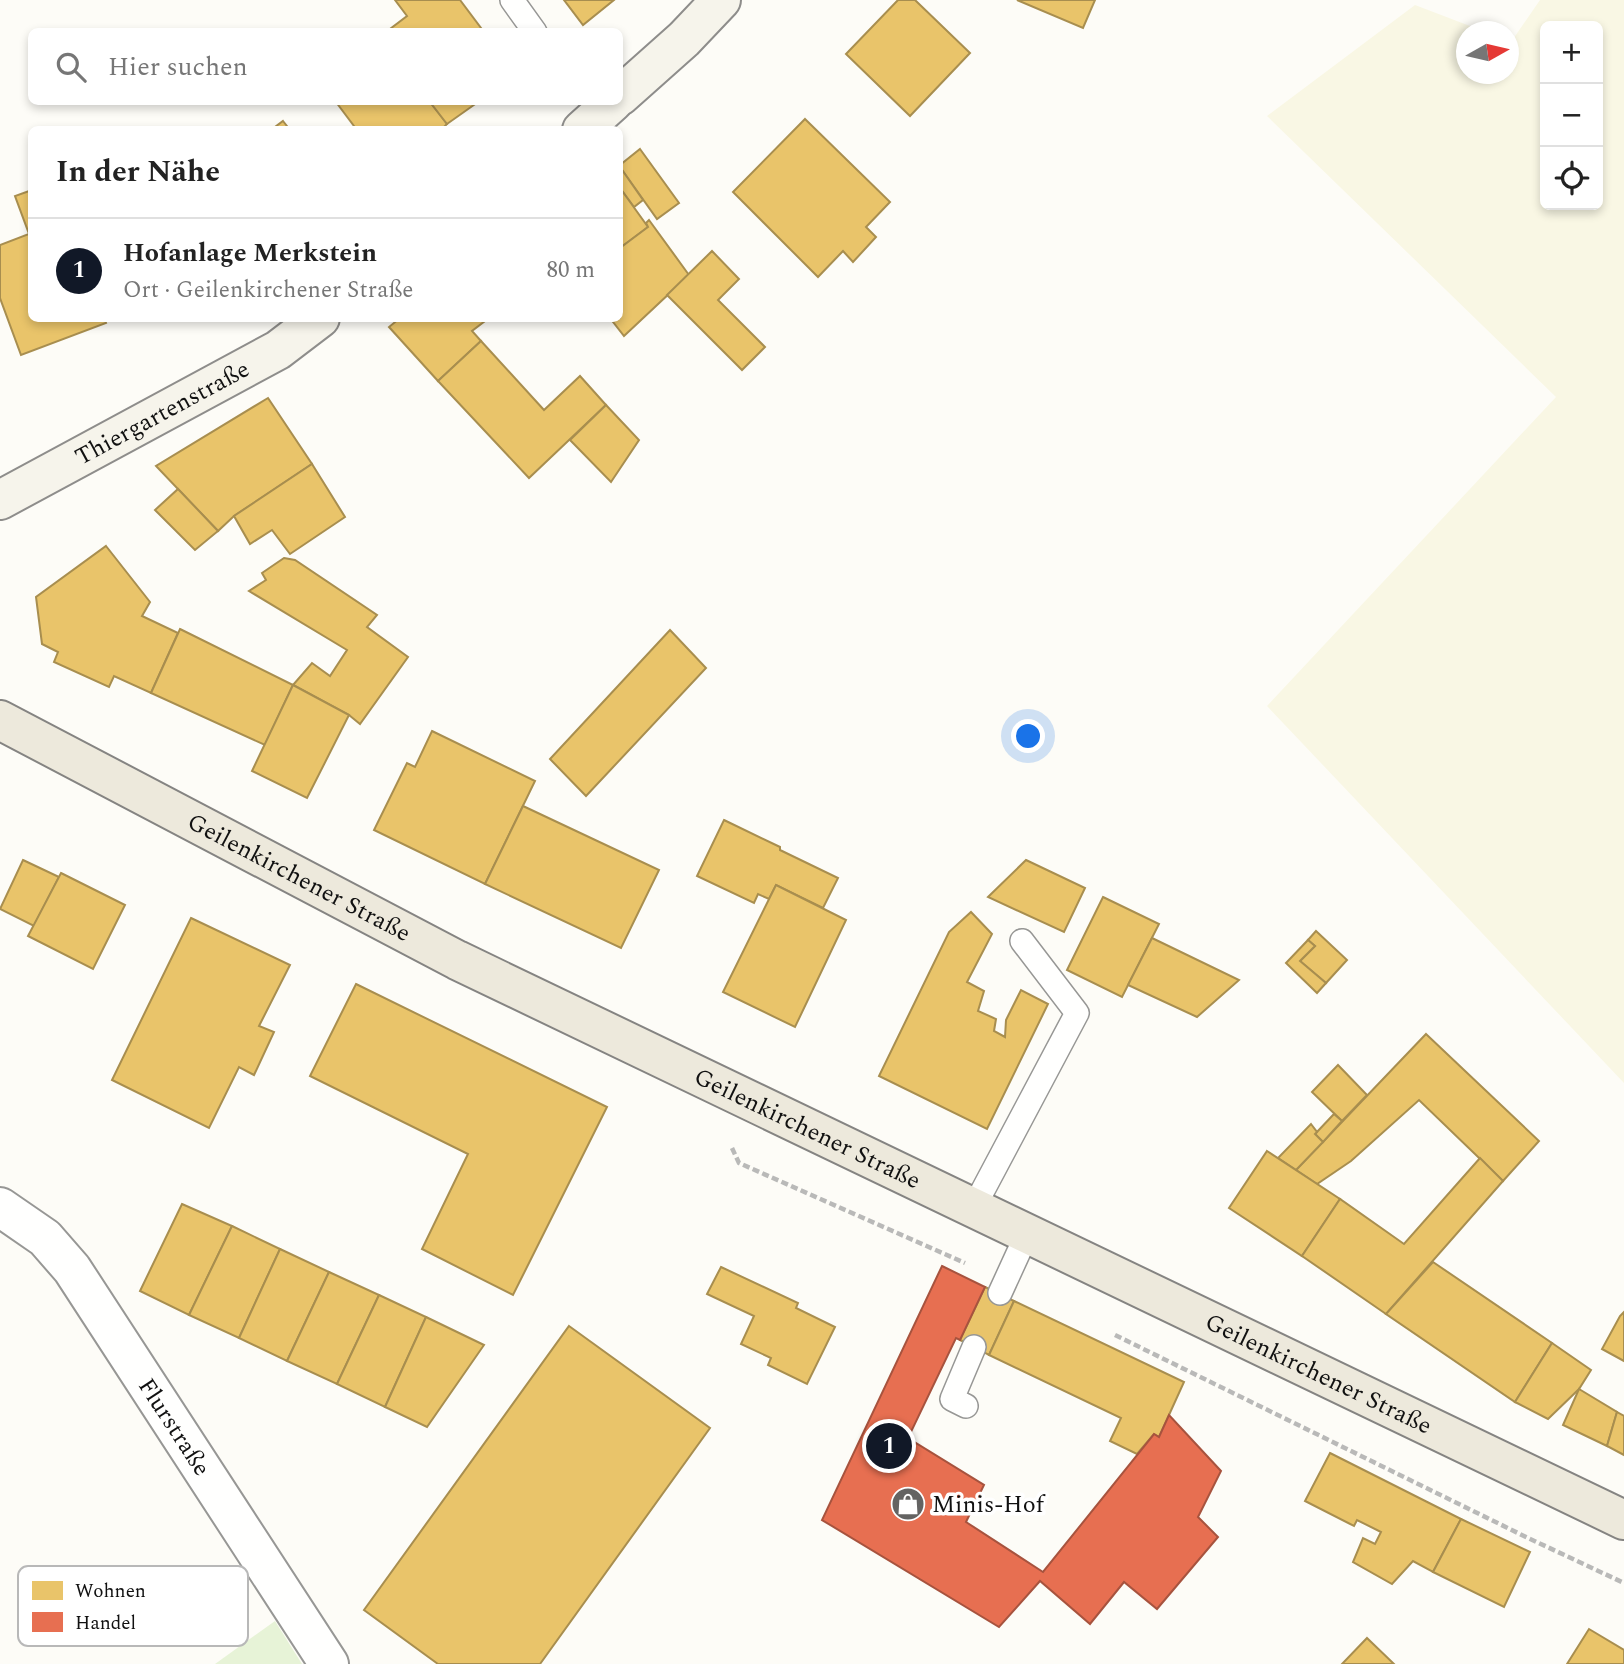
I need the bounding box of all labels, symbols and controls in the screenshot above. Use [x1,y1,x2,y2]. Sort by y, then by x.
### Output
north arrow [1456,21,1519,84]
map controls [1540,21,1603,210]
button: + [1540,21,1603,84]
search box [28,28,623,105]
text: Hier suchen [108,47,248,87]
icon: search [52,48,90,86]
button: − [1540,84,1603,147]
button: locate [1540,147,1603,210]
text: In der Nähe [56,149,220,195]
text: Hofanlage Merkstein [123,233,377,273]
text: 1 [73,253,85,288]
text: 80 m [546,253,595,288]
text: Ort · Geilenkirchener Straße [123,273,413,308]
street label: Thiergartenstraße [69,352,256,475]
your location [1011,719,1045,753]
street label: Geilenkirchener Straße [181,804,417,952]
street label: Geilenkirchener Straße [688,1059,927,1199]
street label: Geilenkirchener Straße [1199,1305,1438,1444]
street label: Flurstraße [129,1371,219,1484]
pin: 1 [866,1420,912,1472]
shop icon: Minis-Hof [889,1485,927,1523]
place label: Minis-Hof [932,1487,1046,1523]
legend [18,1566,248,1646]
text: Wohnen [75,1577,146,1606]
text: Handel [75,1609,136,1638]

